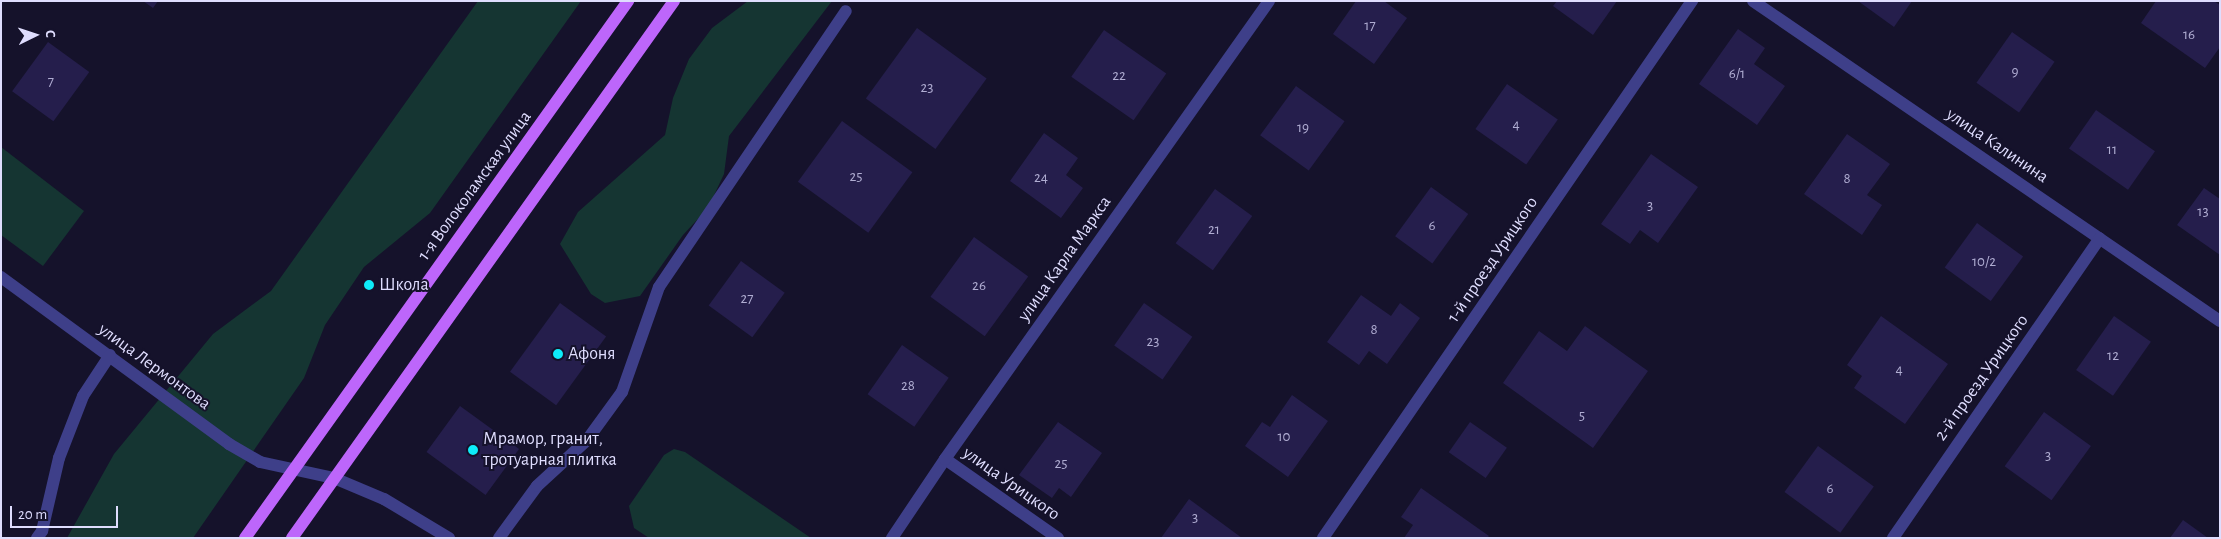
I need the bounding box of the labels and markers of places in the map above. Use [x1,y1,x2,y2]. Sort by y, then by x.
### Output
place label: Школа [379,274,429,296]
marker: Школа [363,279,375,291]
place label: Афоня [568,343,616,365]
marker: Афоня [552,348,564,360]
place label: Мрамор, гранит, тротуарная плитка [483,429,617,472]
marker: Мрамор, гранит, тротуарная плитка [467,444,479,456]

